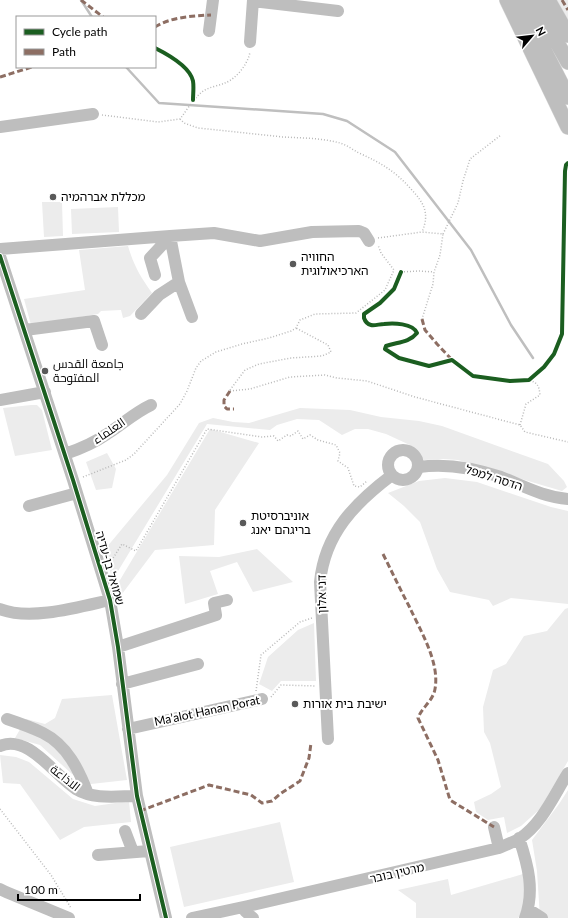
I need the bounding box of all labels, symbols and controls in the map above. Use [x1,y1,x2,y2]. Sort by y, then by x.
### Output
legend [16,16,156,68]
north arrow [512,16,552,56]
text: Cycle path [52,24,107,39]
text: N [534,24,549,38]
text: Path [52,44,76,59]
place label: מכללת אברהמיה [61,189,145,204]
marker: מכללת אברהמיה [48,192,58,202]
place label: החוויה הארכיאולוגית [301,249,369,278]
marker: החוויה הארכיאולוגית [288,259,298,269]
place label: جامعة القدس المفتوحة [53,356,124,385]
marker: جامعة القدس المفتوحة [40,366,50,376]
street label: العلماء [90,414,128,447]
street label: הדסה למפל [464,461,525,494]
place label: אוניברסיטת בריגהם יאנג [251,508,311,537]
marker: אוניברסיטת בריגהם יאנג [238,518,248,528]
street label: שמואל בן-עדיה [93,529,128,607]
street label: דני אלון [314,574,329,614]
street label: Ma’alot Hanan Porat [153,692,262,729]
place label: ישיבת בית אורות [303,696,387,711]
marker: ישיבת בית אורות [290,699,300,709]
street label: الاذاعة [47,761,83,794]
street label: מרטין בובר [368,859,426,886]
scale bar [18,876,140,902]
text: 100 m [24,882,58,897]

